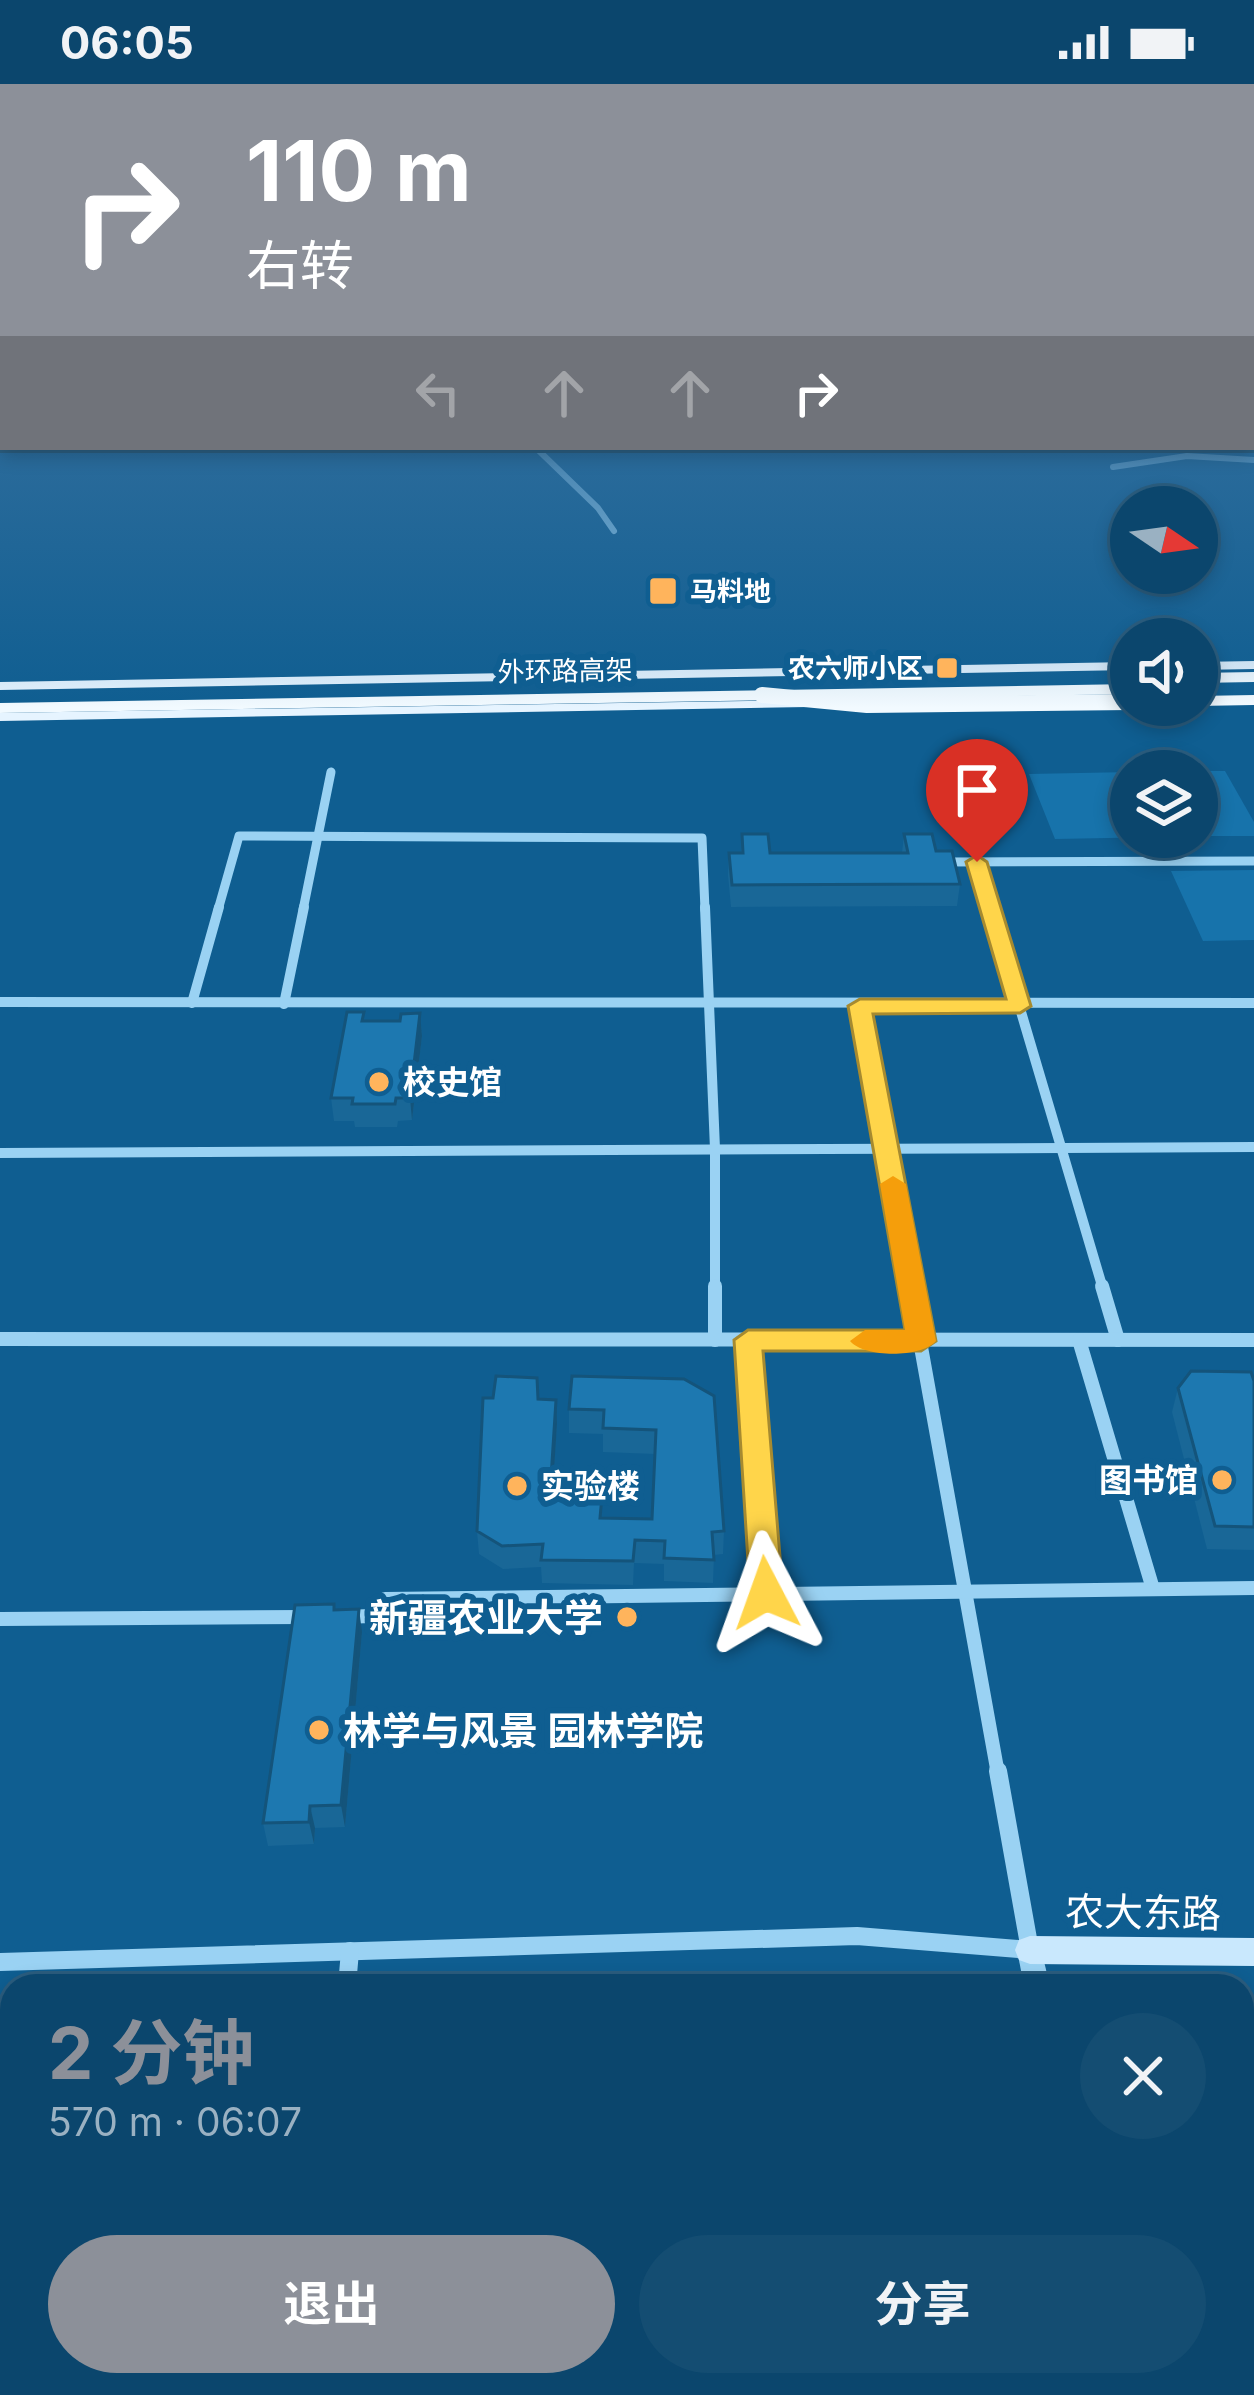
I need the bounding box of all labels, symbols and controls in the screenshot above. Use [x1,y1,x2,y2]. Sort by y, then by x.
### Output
text: 06:05 [60,15,194,70]
text: 110 m [246,120,472,221]
icon: right [48,132,204,288]
text: 右转 [246,233,354,298]
icon: left [405,360,471,426]
icon: ahead [531,360,597,426]
icon: ahead [657,360,723,426]
icon: right [783,360,849,426]
north arrow [1110,486,1218,594]
map controls [1110,486,1218,858]
marker: 马料地 [647,575,679,607]
place label: 马料地 [690,575,771,608]
button: sound [1110,618,1218,726]
place label: 农六师小区 [788,652,923,685]
street label: 外环路高架 [497,653,633,689]
marker: 农六师小区 [934,655,960,681]
pin [926,739,1028,862]
button: layers [1110,750,1218,858]
icon: arrive [944,757,1010,823]
place label: 校史馆 [403,1062,502,1102]
marker: 校史馆 [366,1069,392,1095]
place label: 图书馆 [1099,1460,1198,1500]
place label: 实验楼 [541,1466,640,1506]
marker: 图书馆 [1209,1467,1235,1493]
marker: 实验楼 [504,1473,530,1499]
position arrow [703,1530,829,1656]
place label: 新疆农业大学 [369,1594,603,1641]
marker: 新疆农业大学 [614,1604,640,1630]
place label: 林学与风景 园林学院 [343,1707,703,1754]
marker: 林学与风景 园林学院 [306,1717,332,1743]
street label: 农大东路 [1065,1887,1221,1937]
text: 2 分钟 [48,2009,254,2096]
button: close [1080,2013,1206,2139]
text: 570 m · 06:07 [48,2098,302,2145]
button: 退出 [48,2235,615,2373]
button: 分享 [639,2235,1206,2373]

